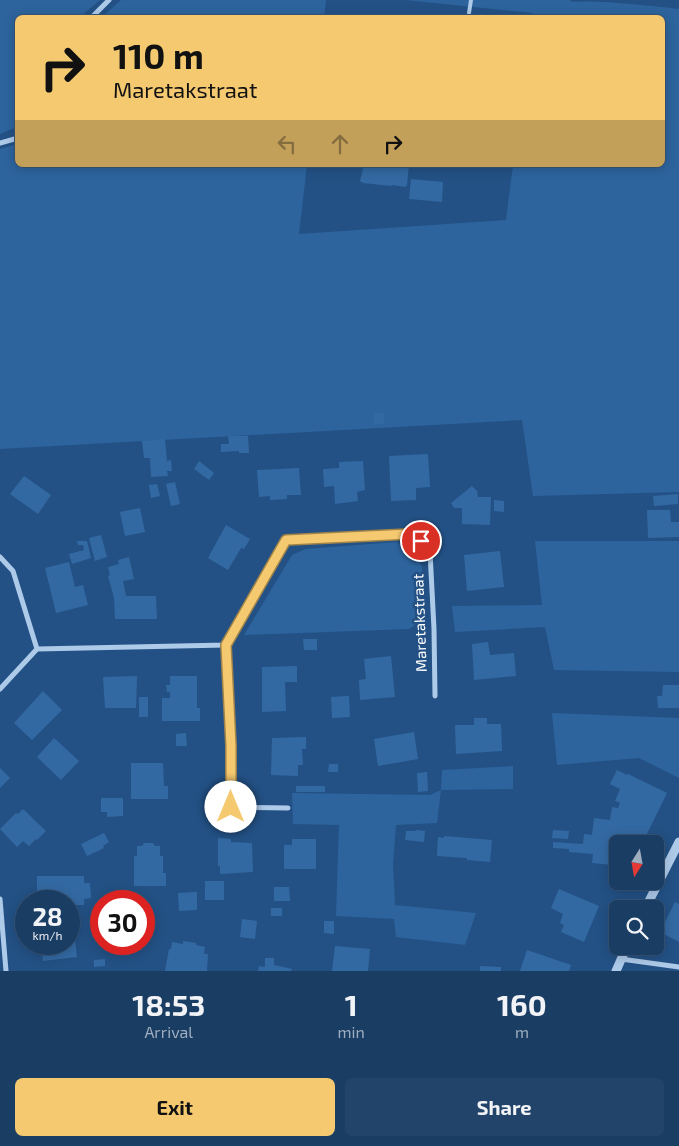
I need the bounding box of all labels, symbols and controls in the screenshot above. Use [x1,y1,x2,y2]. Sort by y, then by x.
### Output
text: 110 m [113,34,204,76]
icon: right [30,35,95,100]
text: Maretakstraat [113,76,257,102]
icon: left [273,130,301,158]
icon: ahead [326,130,354,158]
icon: right [379,130,407,158]
pin [400,520,442,562]
icon: arrive [407,527,435,555]
street label: Maretakstraat [408,573,430,673]
position arrow [204,780,256,832]
north arrow [609,835,664,890]
map controls [609,835,664,955]
speed limit sign: 30 [90,890,155,955]
button: search [609,900,664,955]
text: 28 [32,901,63,931]
text: km/h [33,928,62,942]
text: 18:53 [132,986,205,1022]
text: 1 [345,986,358,1022]
text: 160 [497,986,547,1022]
text: Arrival [144,1022,193,1041]
text: min [338,1022,365,1041]
text: m [515,1022,529,1041]
button: Exit [15,1078,335,1136]
button: Share [345,1078,664,1136]

